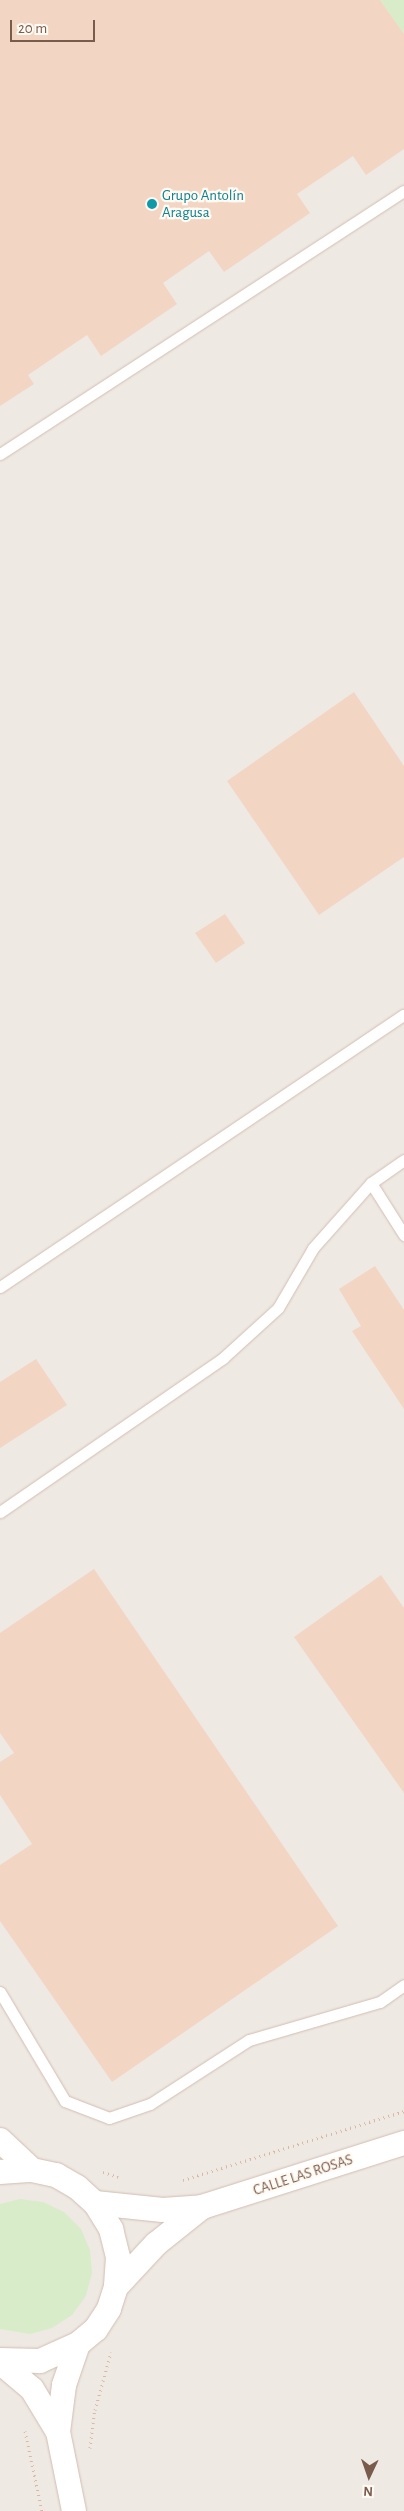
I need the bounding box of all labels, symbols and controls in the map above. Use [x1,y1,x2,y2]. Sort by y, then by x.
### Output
scale bar [12,10,98,42]
text: 20 m [18,21,47,36]
place label: Grupo Antolín Aragusa [162,186,244,221]
marker: Grupo Antolín Aragusa [146,198,158,210]
street label: CALLE LAS ROSAS [251,2150,355,2200]
north arrow [344,2451,394,2501]
text: N [363,2484,373,2498]

